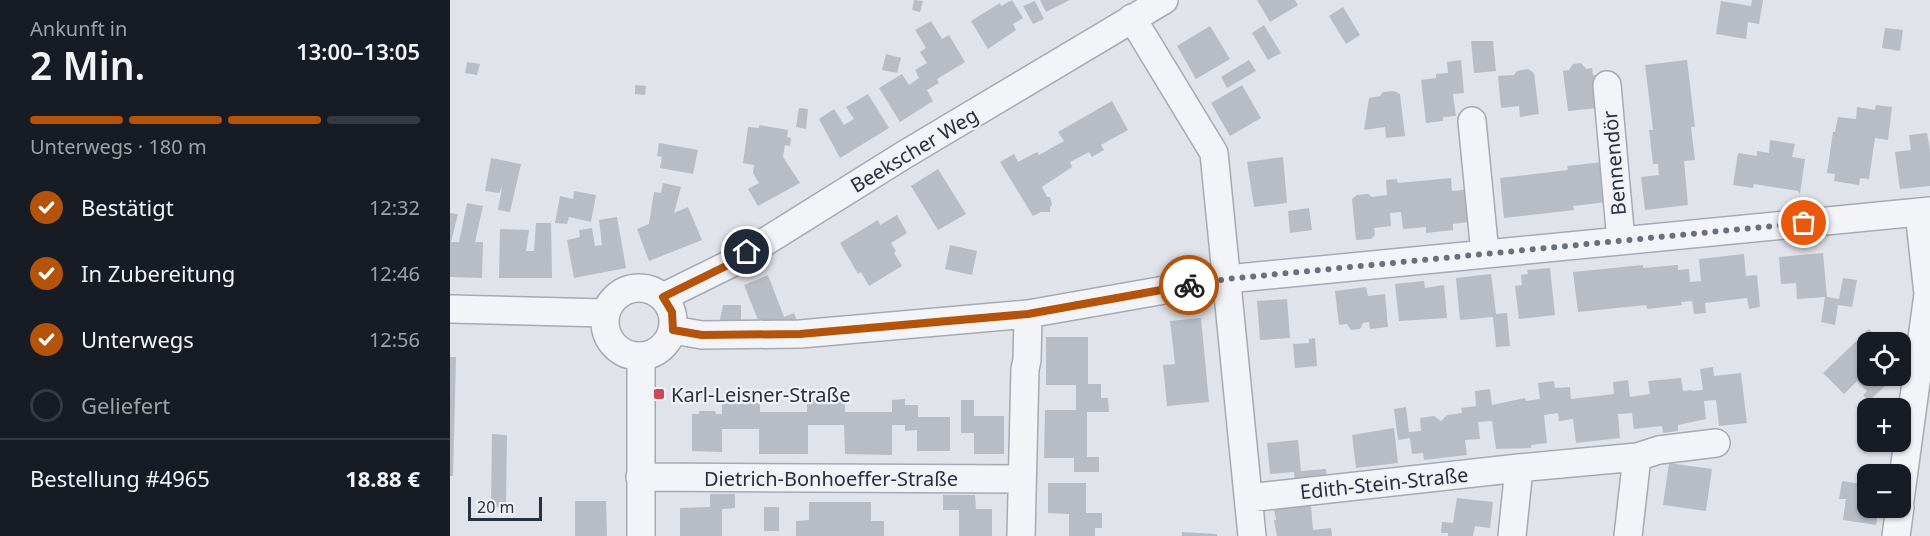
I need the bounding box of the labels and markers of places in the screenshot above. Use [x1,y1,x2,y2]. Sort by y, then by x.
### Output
pin [1778,197,1829,248]
pin [721,226,772,277]
place label: Karl-Leisner-Straße [671,381,850,408]
marker: Karl-Leisner-Straße [652,387,666,401]

